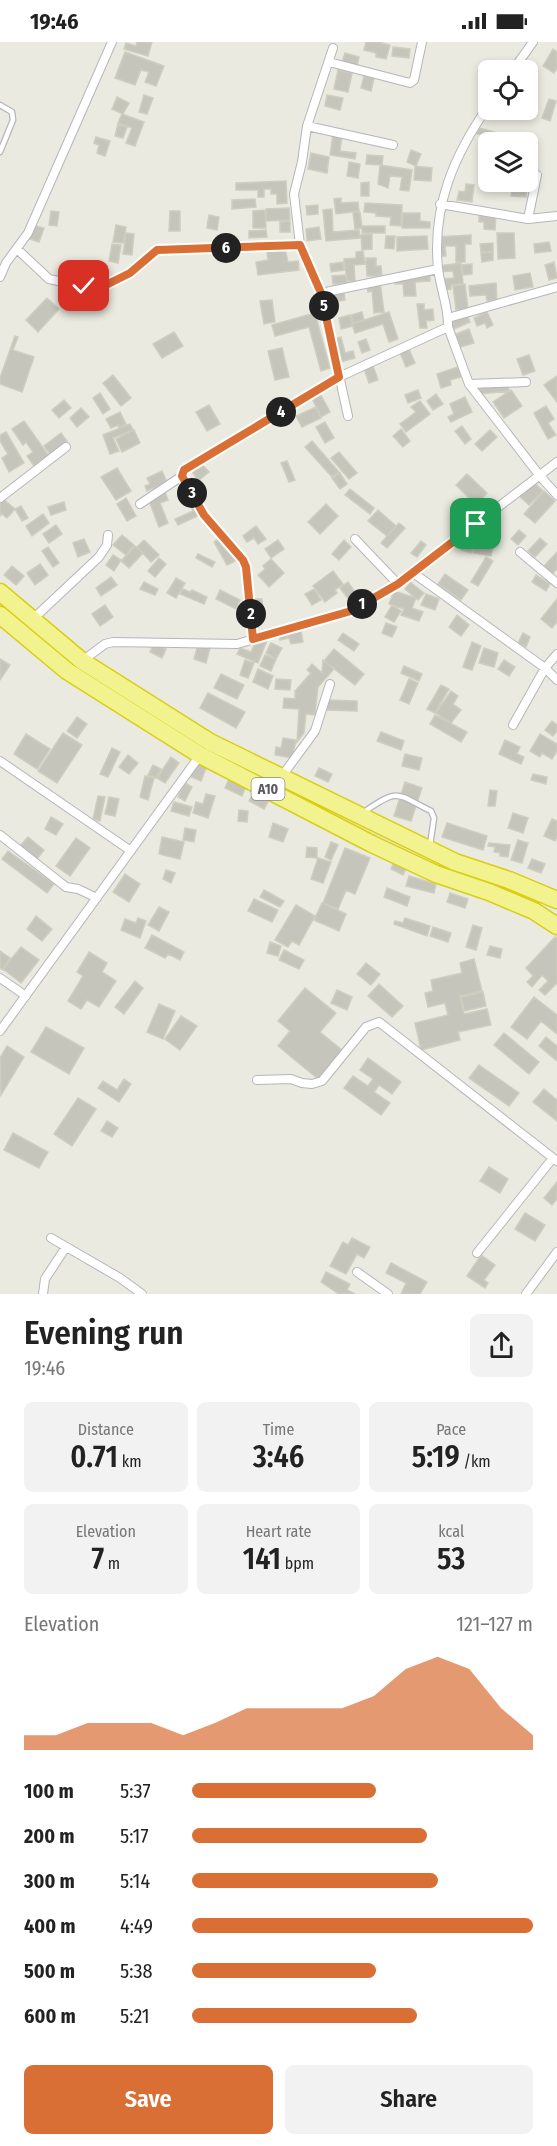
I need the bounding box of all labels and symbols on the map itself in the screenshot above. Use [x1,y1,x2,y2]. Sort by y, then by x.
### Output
pin: 6 [211,233,241,263]
pin [58,260,109,311]
pin: 5 [309,291,339,321]
pin: 4 [266,397,296,427]
pin: 3 [177,478,207,508]
pin [450,498,501,549]
pin: 1 [347,589,377,619]
pin: 2 [236,599,266,629]
road number: A10 [252,778,284,800]

